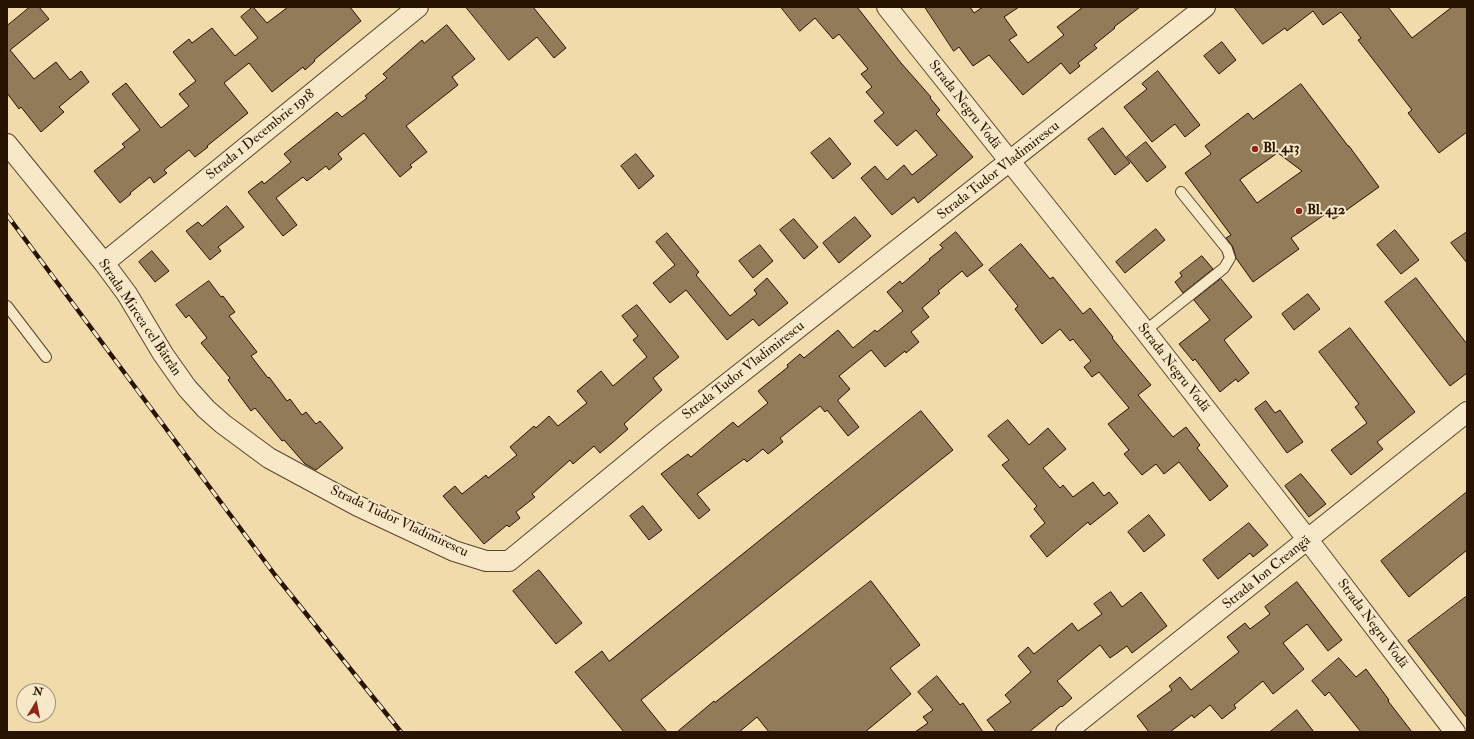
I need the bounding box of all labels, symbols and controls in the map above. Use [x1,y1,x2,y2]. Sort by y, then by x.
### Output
street label: Strada Negru Vodă [924,58,1004,152]
street label: Strada 1 Decembrie 1918 [203,86,319,184]
street label: Strada Tudor Vladimirescu [935,118,1063,224]
place label: Bl. 413 [1263,141,1299,157]
marker: Bl. 413 [1250,144,1260,154]
place label: Bl. 412 [1307,203,1345,219]
marker: Bl. 412 [1294,206,1304,216]
street label: Strada Mircea cel Bătrân [94,256,184,380]
street label: Strada Tudor Vladimirescu [680,318,808,424]
street label: Strada Negru Vodă [1133,321,1213,415]
street label: Strada Tudor Vladimirescu [327,483,471,561]
street label: Strada Ion Creangă [1220,532,1314,614]
street label: Strada Negru Vodă [1333,576,1411,672]
north arrow [16,683,56,723]
text: N [32,684,44,699]

